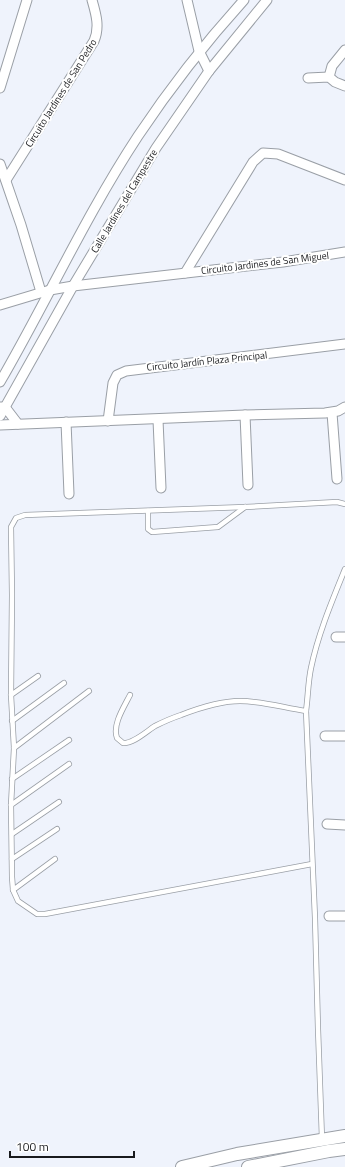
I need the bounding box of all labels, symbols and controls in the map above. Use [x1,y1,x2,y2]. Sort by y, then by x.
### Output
street label: Circuito Jardines de San Pedro [21,36,101,150]
street label: Calle Jardines del Campestre [87,146,161,256]
street label: Circuito Jardines de San Miguel [200,248,330,278]
street label: Circuito Jardín Plaza Principal [146,347,268,375]
scale bar [10,1133,134,1159]
text: 100 m [16,1137,49,1156]

